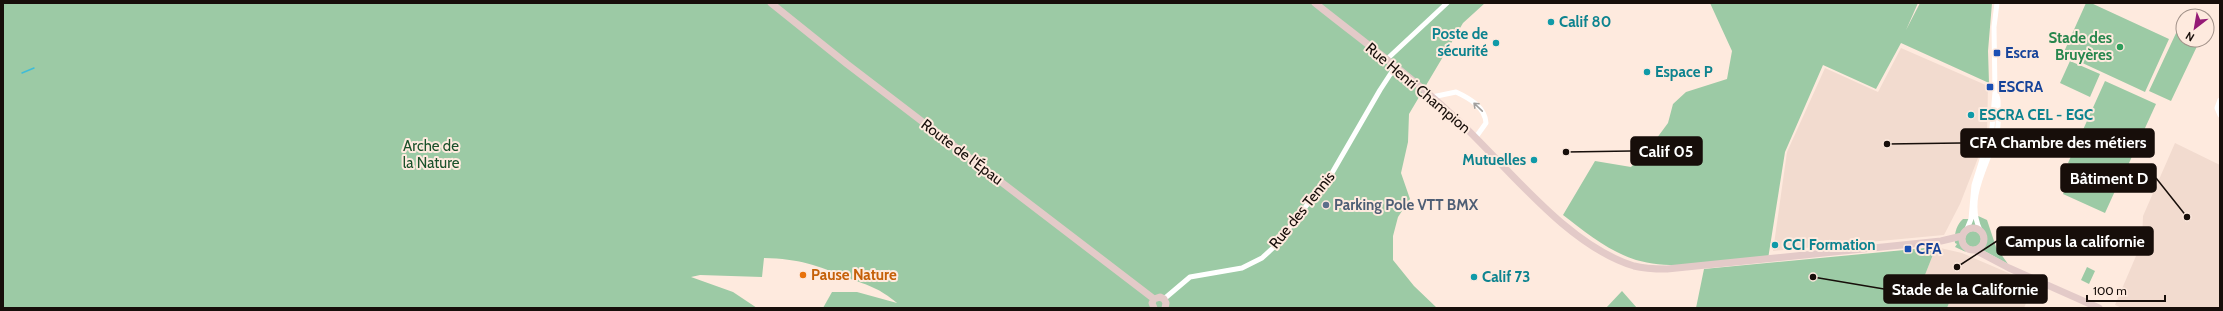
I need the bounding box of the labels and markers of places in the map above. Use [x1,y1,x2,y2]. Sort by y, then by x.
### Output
place label: Calif 80 [1559,13,1611,31]
marker: Calif 80 [1546,17,1556,27]
place label: Poste de sécurité [1432,25,1488,60]
place label: Stade des Bruyères [2049,29,2112,64]
marker: Poste de sécurité [1491,38,1501,48]
marker: Stade des Bruyères [2115,42,2125,52]
place label: Escra [2005,44,2040,62]
marker: Escra [1992,48,2002,58]
place label: Espace P [1655,63,1713,81]
marker: Espace P [1642,67,1652,77]
place label: ESCRA [1998,78,2044,96]
marker: ESCRA [1985,82,1995,92]
place label: ESCRA CEL - EGC [1979,106,2093,124]
marker: ESCRA CEL - EGC [1966,110,1976,120]
callout: CFA Chambre des métiers [1961,129,2154,157]
callout: Calif 05 [1631,137,1702,165]
place label: Mutuelles [1462,151,1526,169]
marker: Mutuelles [1529,155,1539,165]
callout: Bâtiment D [2061,164,2156,192]
place label: Parking Pole VTT BMX [1334,196,1479,214]
marker: Parking Pole VTT BMX [1321,200,1331,210]
callout: Campus la californie [1997,227,2153,255]
place label: CCI Formation [1783,236,1876,254]
marker: CCI Formation [1770,240,1780,250]
place label: CFA [1916,240,1942,258]
marker: CFA [1903,244,1913,254]
place label: Pause Nature [811,266,897,284]
place label: Calif 73 [1482,268,1530,286]
marker: Pause Nature [798,270,808,280]
marker: Calif 73 [1469,272,1479,282]
callout: Stade de la Californie [1884,275,2047,303]

